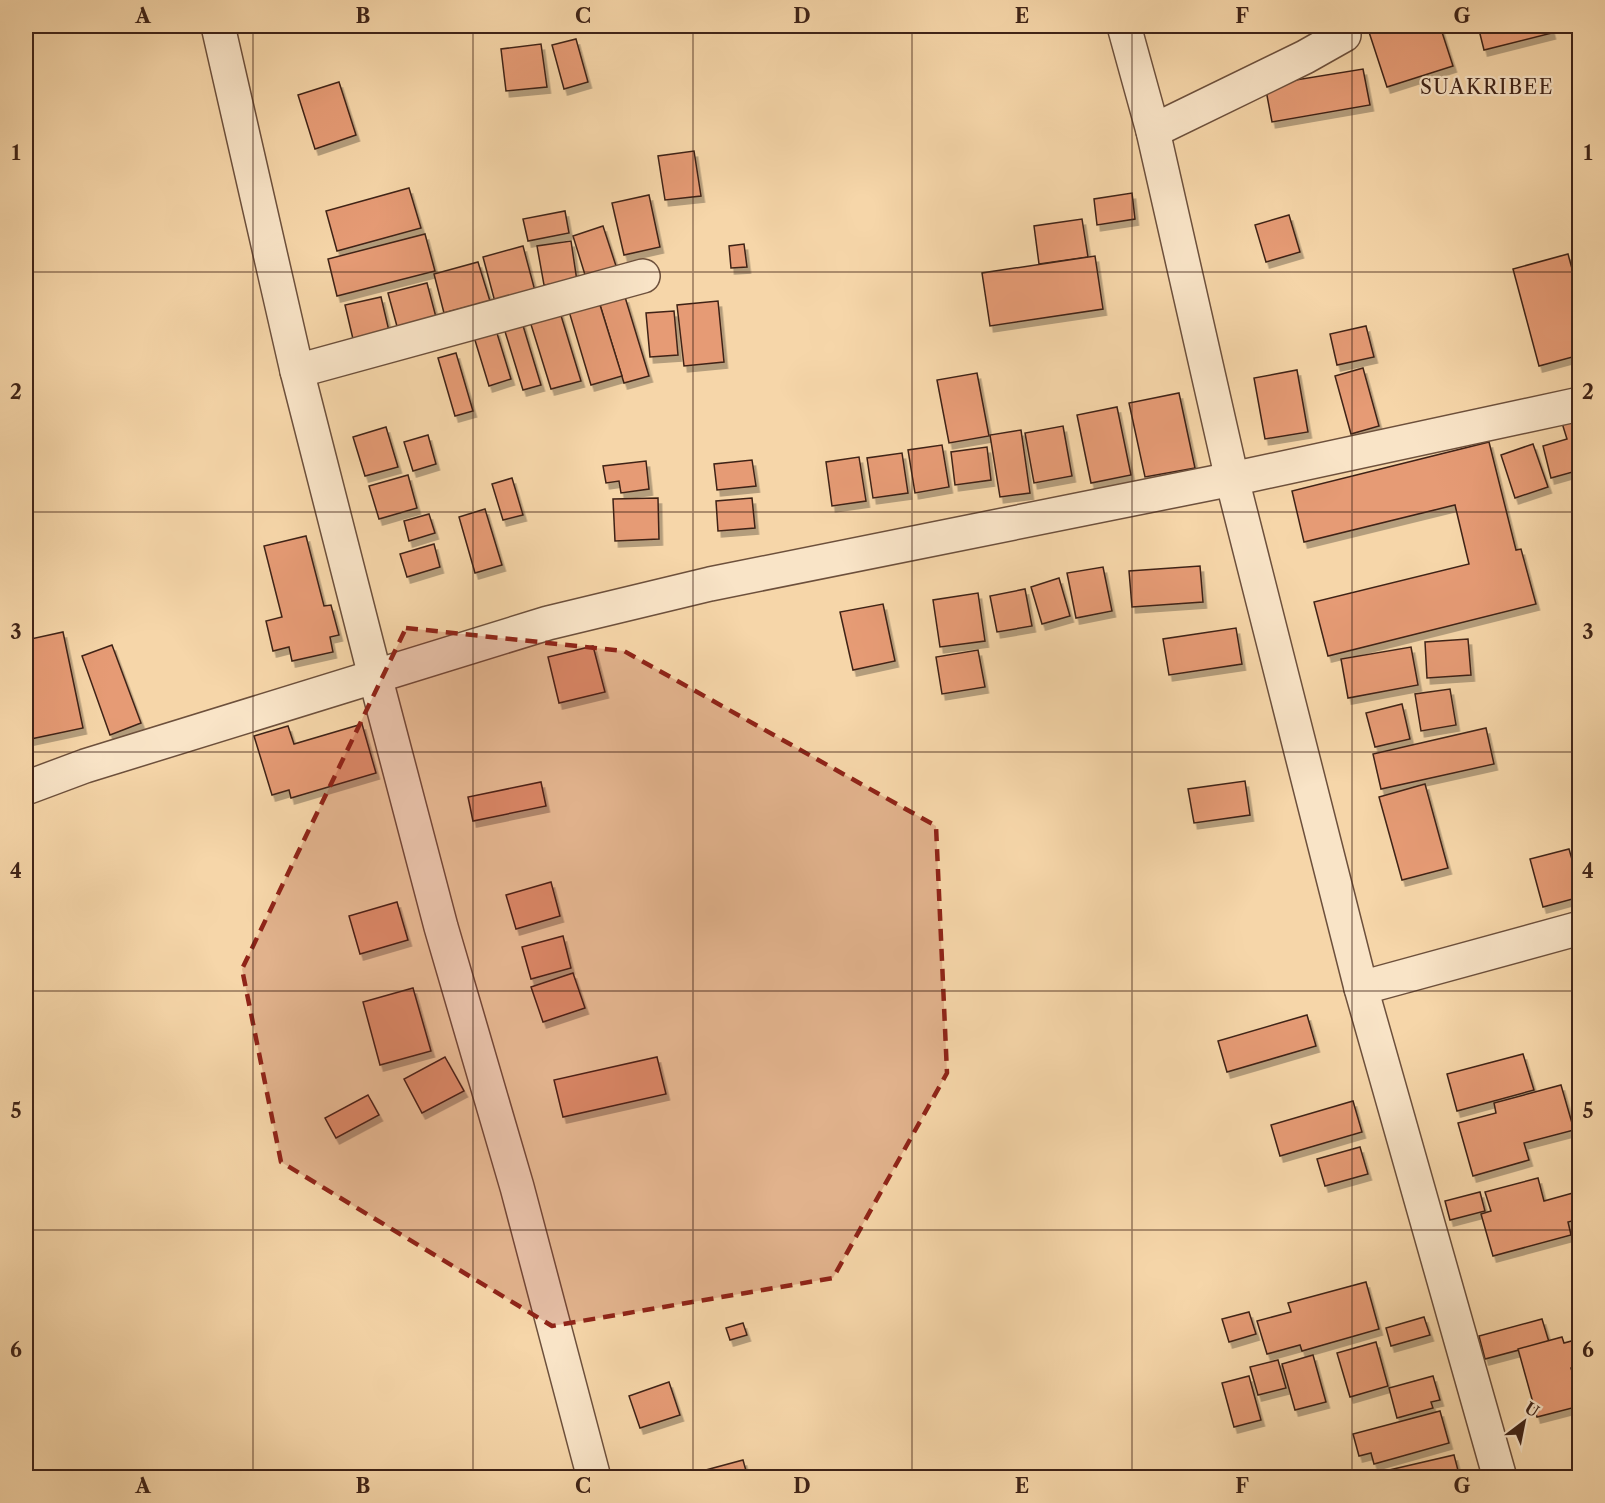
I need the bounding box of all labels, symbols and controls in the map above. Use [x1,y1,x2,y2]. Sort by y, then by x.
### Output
text: A [134,4,151,28]
text: B [356,4,371,28]
text: C [575,4,591,28]
text: D [793,4,811,28]
text: E [1015,4,1029,28]
text: F [1235,4,1249,28]
text: G [1454,4,1471,28]
district label: SUAKRIBEE [1420,75,1554,99]
text: 1 [12,141,21,165]
text: 1 [1584,141,1593,165]
text: 2 [10,380,22,404]
text: 2 [1582,380,1594,404]
text: 3 [10,620,22,644]
text: 3 [1582,620,1594,644]
text: 4 [10,859,22,883]
text: 4 [1582,859,1594,883]
text: 5 [10,1099,22,1123]
text: 5 [1582,1099,1594,1123]
text: 6 [10,1338,22,1362]
text: 6 [1582,1338,1594,1362]
north arrow [1494,1392,1554,1452]
text: U [1521,1397,1543,1421]
text: A [134,1474,151,1498]
text: B [356,1474,371,1498]
text: C [575,1474,591,1498]
text: D [793,1474,811,1498]
text: E [1015,1474,1029,1498]
text: F [1235,1474,1249,1498]
text: G [1454,1474,1471,1498]

